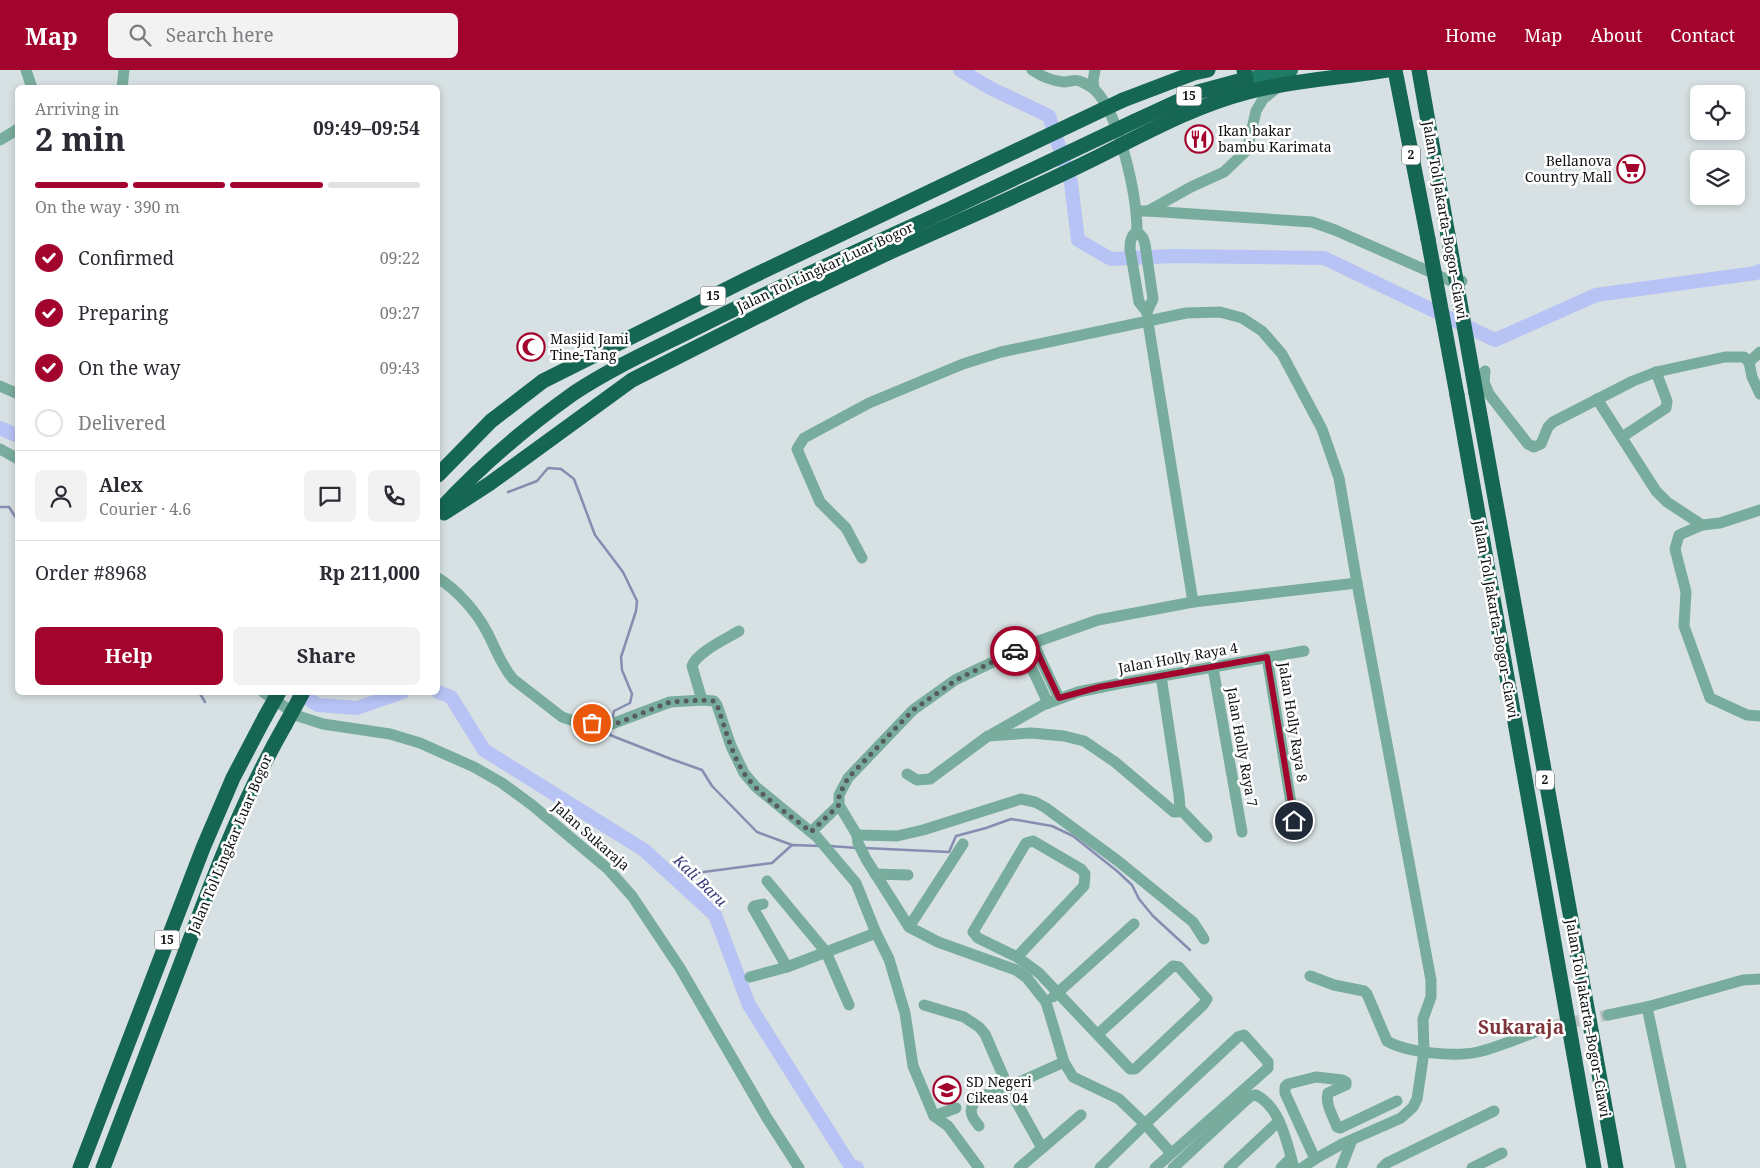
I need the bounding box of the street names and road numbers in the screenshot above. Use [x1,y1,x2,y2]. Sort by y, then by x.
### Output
road number: 15 [1176,86,1202,106]
street label: Jalan Tol Jakarta–Bogor–Ciawi [1419,118,1472,321]
road number: 2 [1402,146,1420,164]
street label: Jalan Tol Lingkar Luar Bogor [732,217,917,316]
road number: 15 [700,287,726,306]
street label: Jalan Tol Jakarta–Bogor–Ciawi [1470,517,1523,720]
street label: Jalan Holly Raya 4 [1116,638,1239,678]
street label: Jalan Holly Raya 8 [1274,660,1312,783]
street label: Jalan Holly Raya 7 [1222,685,1262,808]
street label: Jalan Tol Lingkar Luar Bogor [183,751,276,937]
road number: 2 [1536,770,1554,790]
street label: Jalan Sukaraja [548,796,634,875]
street label: Jalan Tol Jakarta–Bogor–Ciawi [1562,916,1615,1119]
road number: 15 [154,930,180,950]

